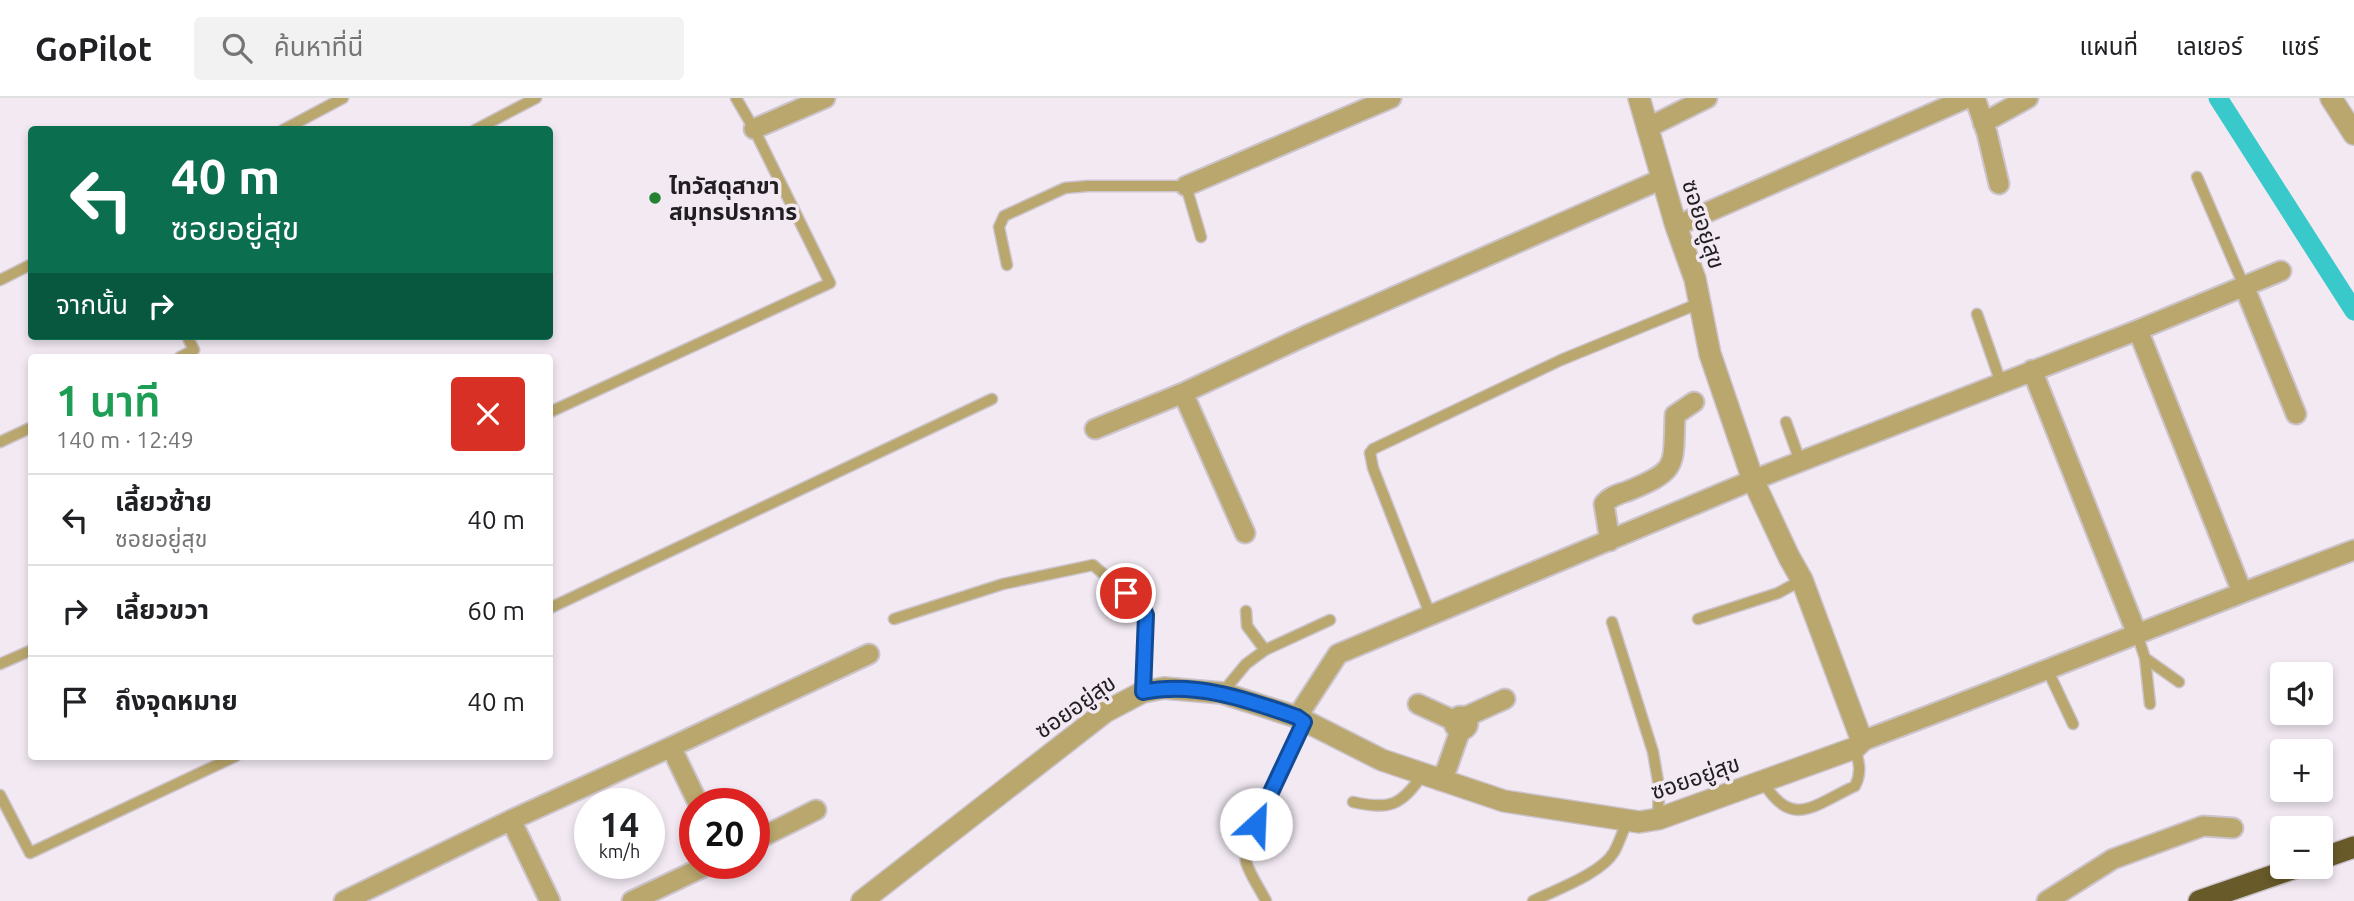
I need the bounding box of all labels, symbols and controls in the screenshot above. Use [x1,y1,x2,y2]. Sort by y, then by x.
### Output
search box [194,17,684,80]
icon: search [218,29,256,67]
text: GoPilot [35,30,152,67]
text: ค้นหาที่นี่ [274,32,363,61]
text: แผนที่ [2080,33,2138,60]
text: เลเยอร์ [2176,33,2243,60]
text: แชร์ [2281,33,2319,60]
text: 40 m [171,148,280,203]
icon: left [56,154,147,245]
place label: ไทวัสดุสาขา สมุทรปราการ [669,173,797,226]
street label: ซอยอยู่สุข [1675,176,1730,273]
marker: ไทวัสดุสาขา สมุทรปราการ [647,190,663,206]
text: ซอยอยู่สุข [171,210,299,246]
icon: right [142,287,180,325]
text: จากนั้น [56,290,128,319]
text: 1 นาที [56,377,161,424]
button: close [451,377,525,451]
text: 140 m · 12:49 [56,427,194,452]
text: เลี้ยวซ้าย [115,487,212,516]
icon: left [56,501,94,539]
text: 40 m [467,505,525,534]
text: ซอยอยู่สุข [115,526,207,551]
pin [1096,563,1156,623]
icon: arrive [1107,574,1145,612]
icon: right [56,592,94,630]
text: เลี้ยวขวา [115,595,209,624]
text: 60 m [467,596,525,625]
map controls [2270,662,2333,879]
button: sound [2270,662,2333,725]
street label: ซอยอยู่สุข [1030,669,1122,745]
icon: arrive [56,683,94,721]
text: ถึงจุดหมาย [115,686,238,715]
text: 40 m [467,687,525,716]
button: + [2270,739,2333,802]
street label: ซอยอยู่สุข [1647,750,1744,807]
position arrow [1219,787,1293,861]
speed limit sign: 20 [679,788,770,879]
text: 14 [600,804,639,844]
button: − [2270,816,2333,879]
text: km/h [599,841,640,861]

